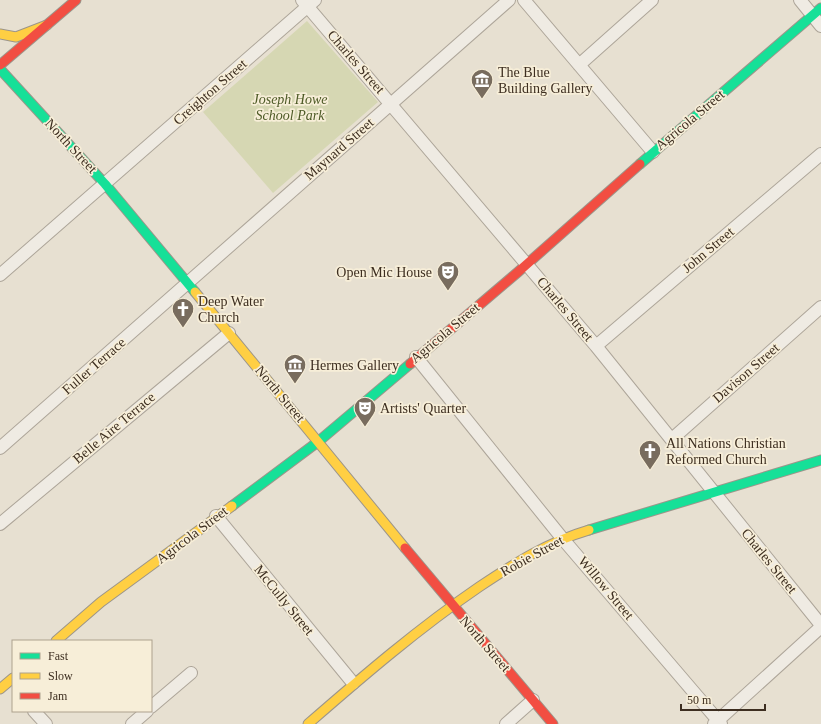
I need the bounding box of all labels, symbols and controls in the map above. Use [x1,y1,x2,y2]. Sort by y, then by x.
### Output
street label: Charles Street [324,27,388,97]
street label: Creighton Street [170,56,250,128]
place label: The Blue Building Gallery [498,65,593,96]
museum icon: The Blue Building Gallery [469,67,495,100]
street label: Agricola Street [653,87,728,153]
park label: Joseph Howe School Park [252,92,328,123]
street label: Maynard Street [301,115,377,183]
street label: North Street [42,116,100,176]
street label: John Street [679,224,737,276]
theatre icon: Open Mic House [435,259,461,292]
place label: Open Mic House [336,265,432,280]
street label: Charles Street [534,274,596,344]
place label: Deep Water Church [198,294,264,325]
church icon: Deep Water Church [170,296,196,329]
street label: Agricola Street [408,300,483,366]
street label: Fuller Terrace [59,335,129,397]
street label: Davison Street [710,340,782,406]
museum icon: Hermes Gallery [282,352,308,385]
place label: Hermes Gallery [310,358,399,373]
street label: North Street [252,363,308,425]
street label: Belle Aire Terrace [70,389,158,467]
theatre icon: Artists' Quarter [352,395,378,428]
place label: Artists' Quarter [380,401,466,416]
place label: All Nations Christian Reformed Church [666,436,786,467]
church icon: All Nations Christian Reformed Church [637,438,663,471]
street label: Agricola Street [153,503,231,567]
street label: Charles Street [738,526,800,596]
street label: Robie Street [498,533,566,579]
street label: Willow Street [575,553,637,623]
street label: McCully Street [251,562,317,638]
street label: North Street [457,613,513,675]
legend [12,640,152,712]
text: Fast [48,649,69,663]
text: Slow [48,669,73,683]
scale bar [681,686,765,712]
text: Jam [48,689,68,703]
text: 50 m [687,693,712,707]

